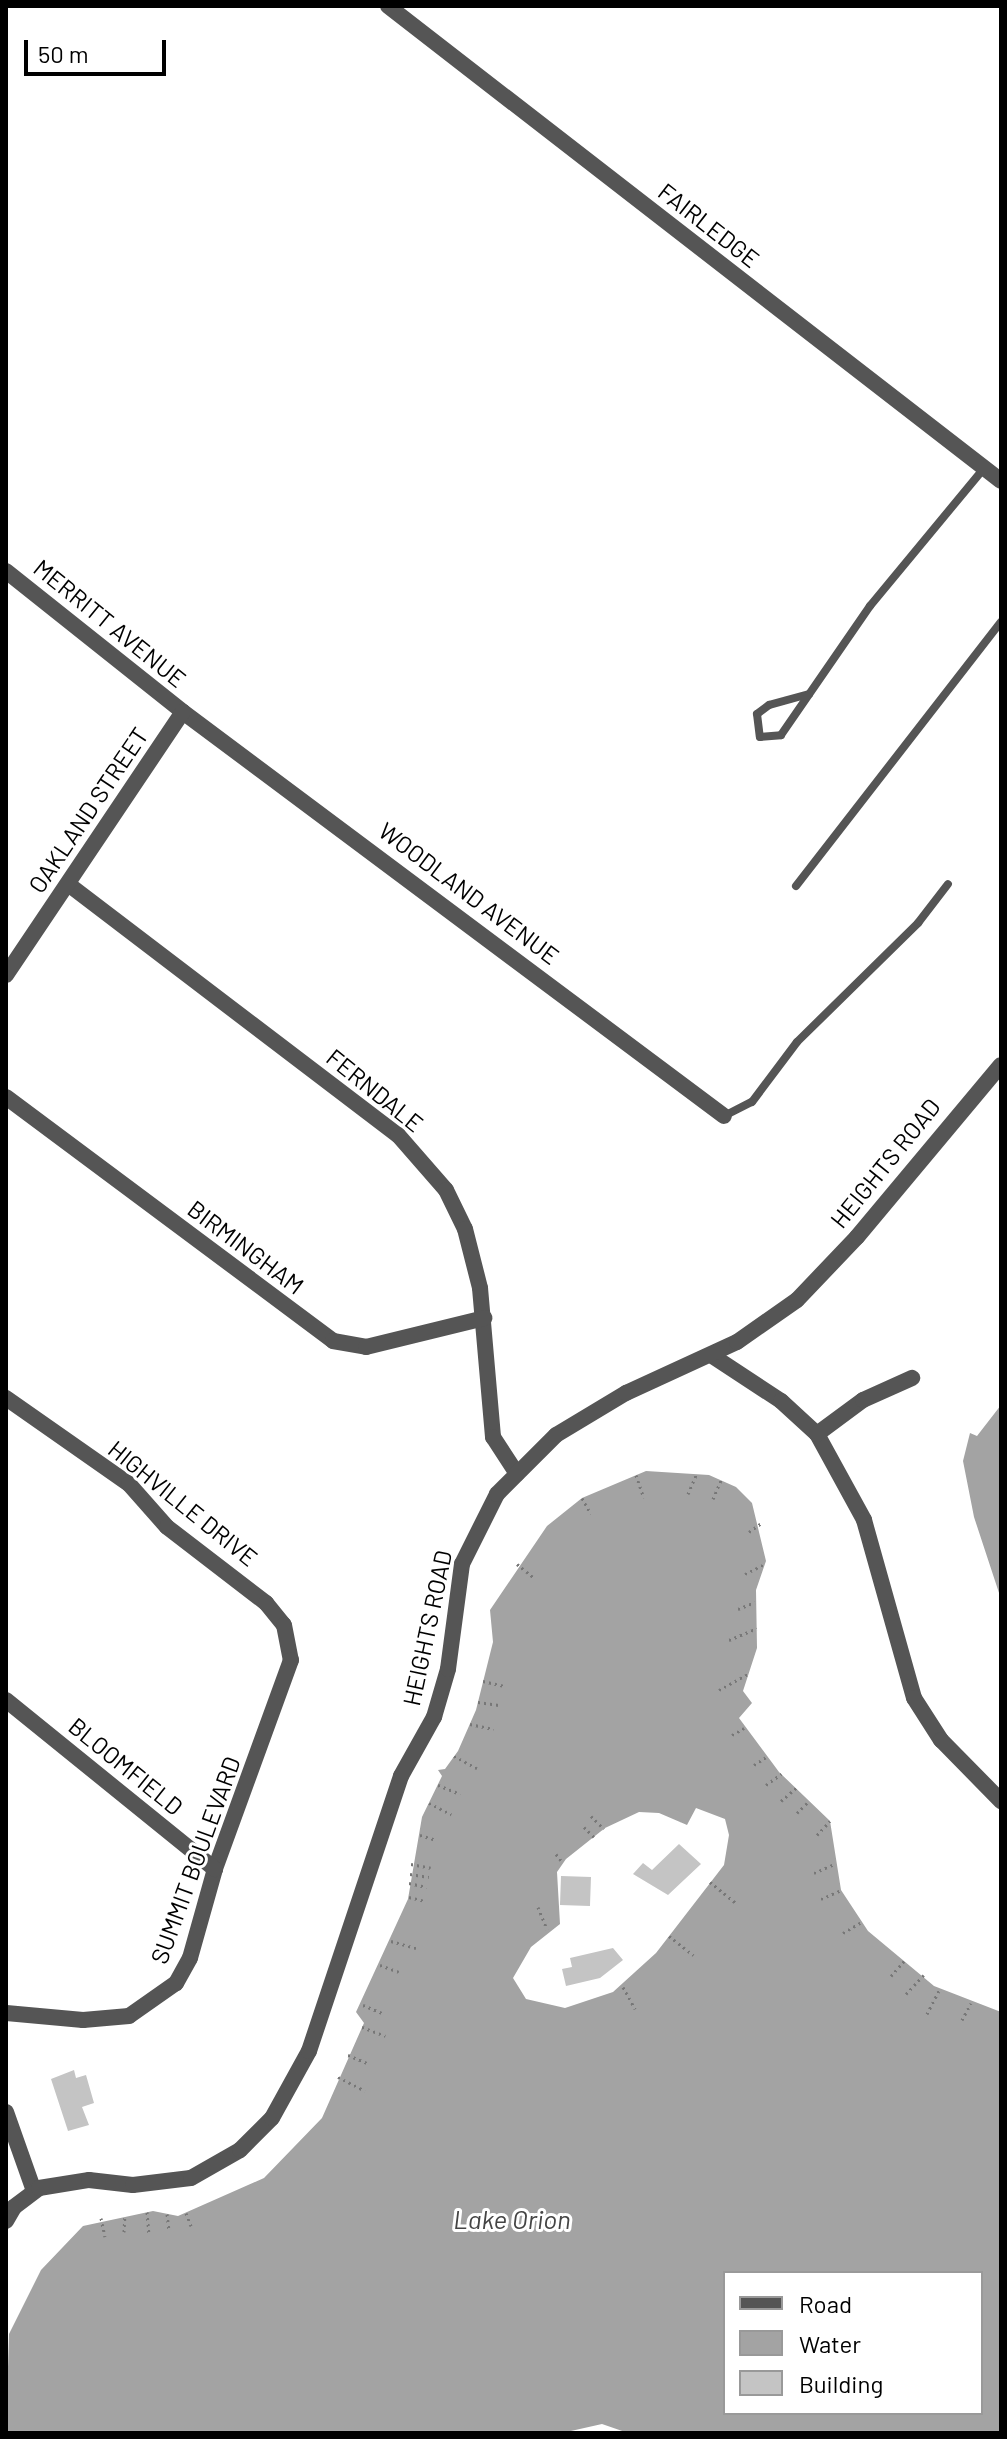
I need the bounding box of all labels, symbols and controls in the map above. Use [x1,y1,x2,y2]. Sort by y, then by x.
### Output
scale bar [28,24,170,74]
text: 50 m [38,39,89,68]
street label: FAIRLEDGE [653,177,765,273]
street label: MERRITT AVENUE [28,553,192,693]
street label: OAKLAND STREET [22,722,154,898]
street label: WOODLAND AVENUE [373,816,565,970]
street label: FERNDALE [321,1042,429,1138]
street label: HEIGHTS ROAD [824,1092,946,1234]
street label: BIRMINGHAM [182,1194,310,1300]
street label: HIGHVILLE DRIVE [103,1434,263,1572]
street label: HEIGHTS ROAD [396,1548,458,1708]
street label: BLOOMFIELD [63,1711,189,1821]
street label: SUMMIT BOULEVARD [144,1752,246,1968]
water label: Lake Orion [453,2203,571,2235]
legend [723,2271,983,2415]
text: Road [799,2289,852,2318]
text: Water [799,2329,861,2358]
text: Building [799,2369,883,2398]

